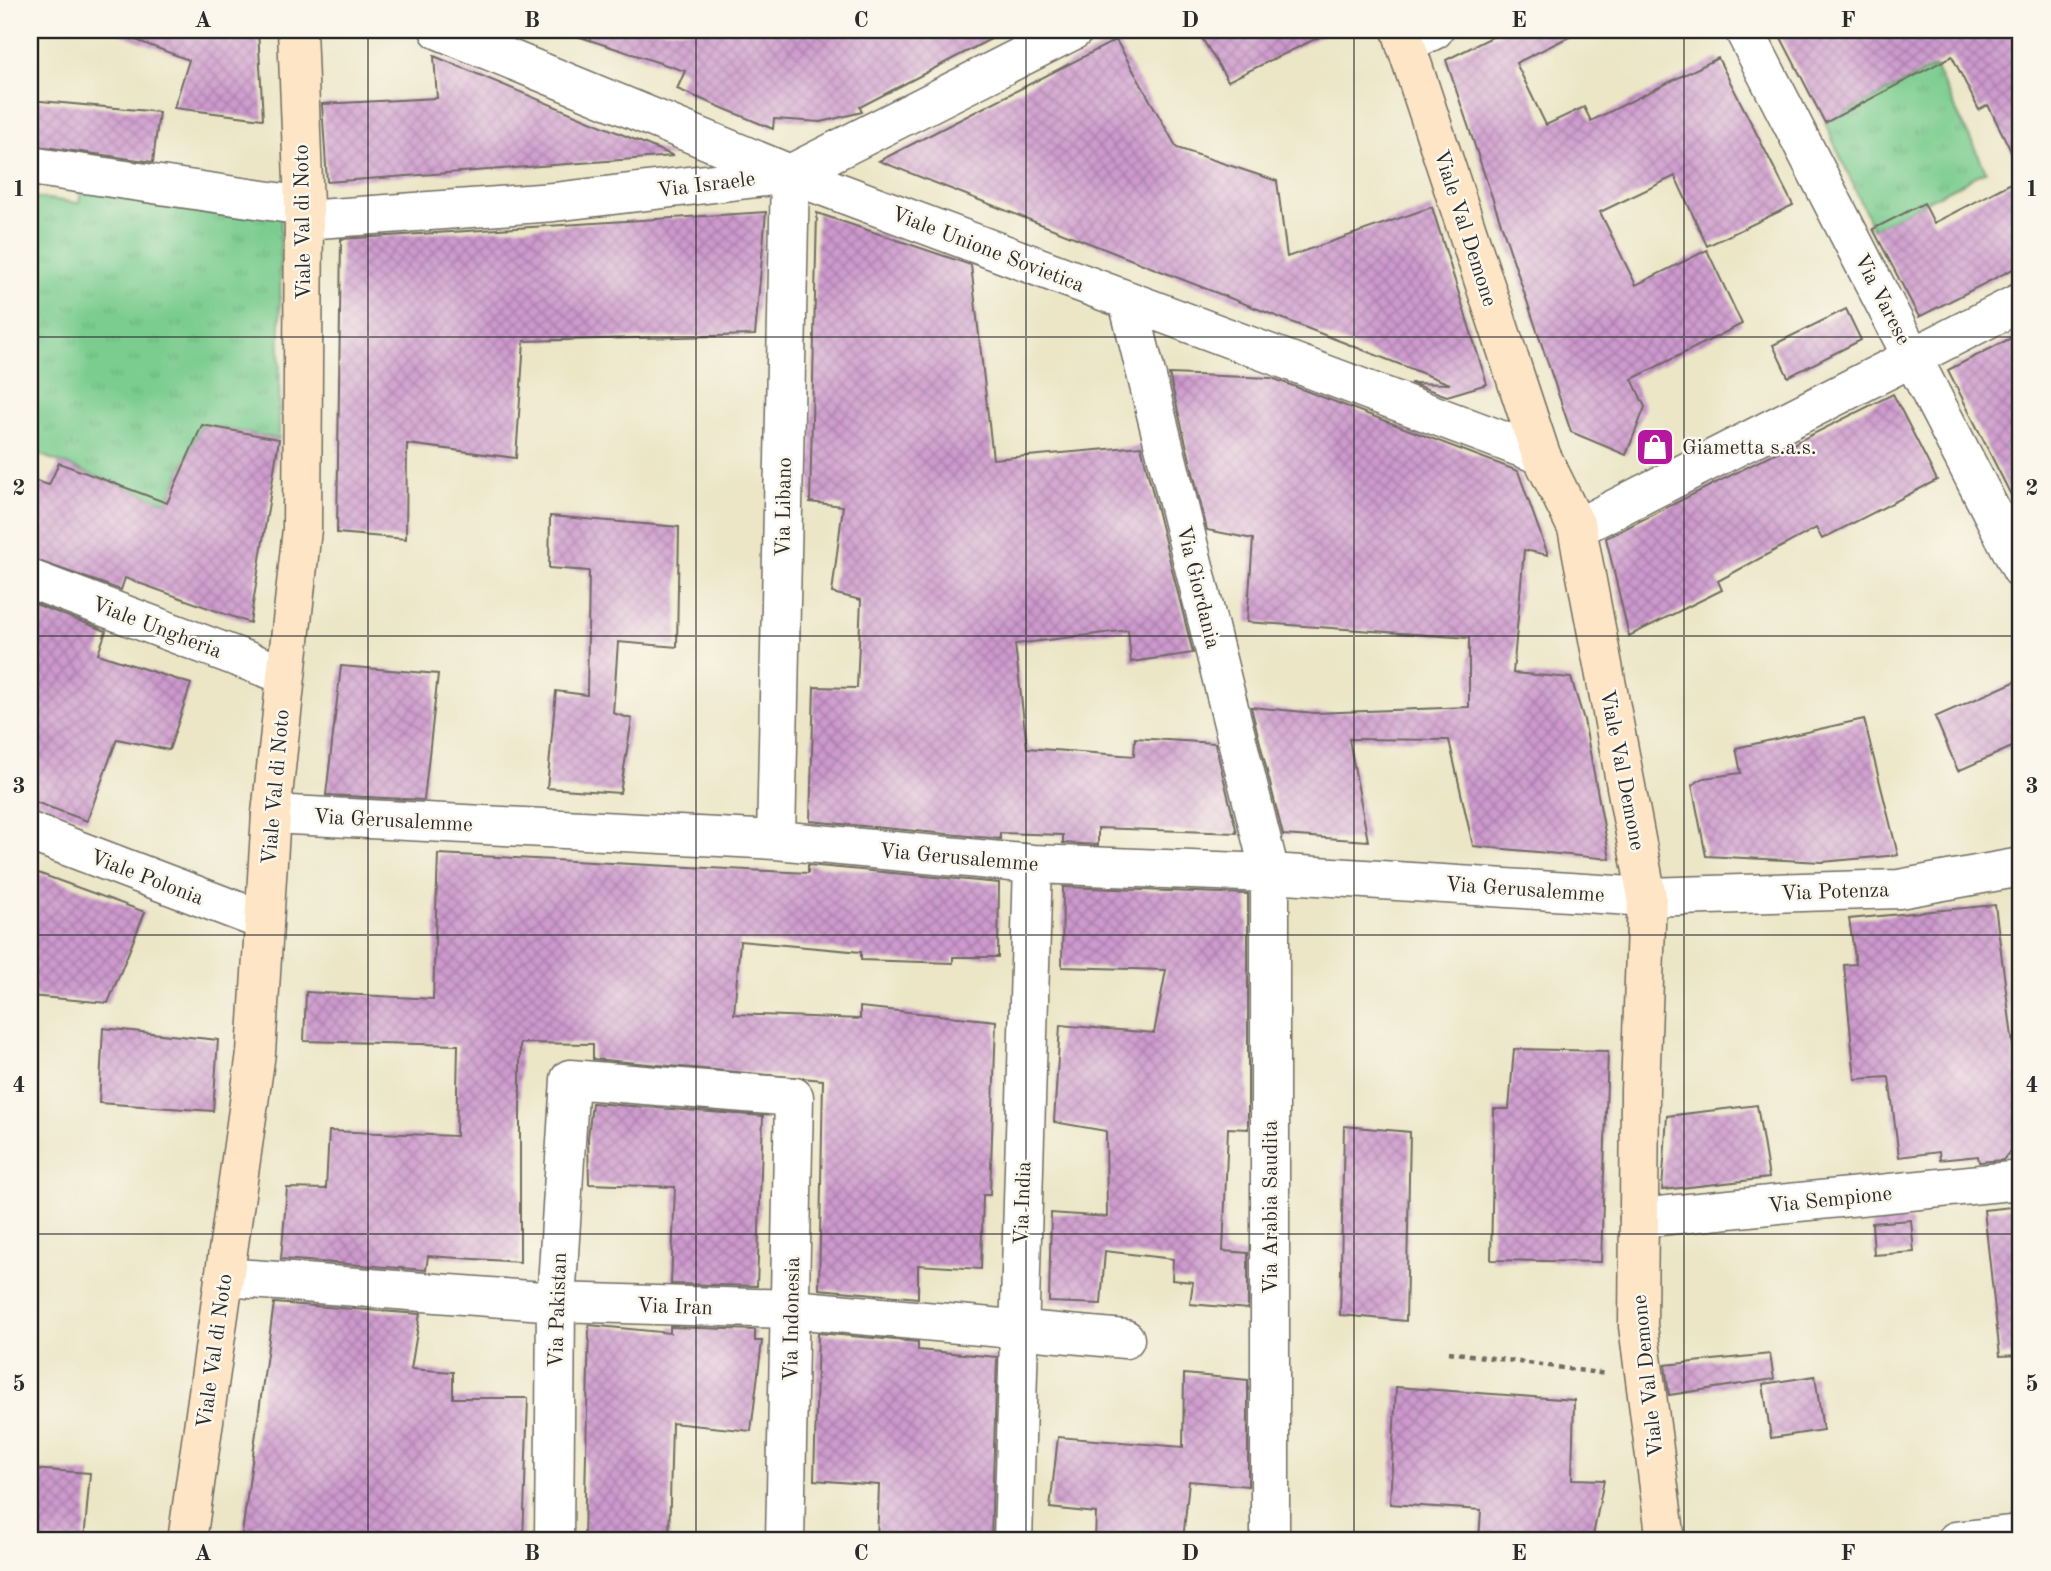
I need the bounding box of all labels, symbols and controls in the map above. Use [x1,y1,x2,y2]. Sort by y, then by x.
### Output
text: A [194,9,212,32]
text: B [524,9,540,32]
text: C [853,9,869,32]
text: D [1181,9,1199,32]
text: E [1511,9,1527,32]
text: F [1840,9,1856,32]
street label: Viale Val di Noto [292,144,315,300]
street label: Viale Val Demone [1429,148,1500,309]
street label: Via Israele [656,169,756,202]
text: 1 [12,178,26,201]
text: 1 [2025,178,2039,201]
street label: Viale Unione Sovietica [888,204,1087,297]
street label: Via Varese [1850,251,1914,349]
shop icon: Giametta s.a.s. [1634,426,1676,468]
place label: Giametta s.a.s. [1682,438,1817,459]
street label: Via Libano [773,457,796,557]
text: 2 [12,477,26,500]
text: 2 [2025,477,2039,500]
street label: Via Giordania [1172,524,1223,651]
street label: Viale Ungheria [89,594,224,663]
street label: Viale Val Demone [1596,688,1647,852]
street label: Viale Val di Noto [259,709,294,866]
text: 3 [12,775,26,798]
text: 3 [2025,775,2039,798]
street label: Via Gerusalemme [313,807,473,836]
street label: Via Gerusalemme [878,841,1039,876]
street label: Viale Polonia [87,847,206,910]
street label: Via Gerusalemme [1445,874,1605,907]
street label: Via Potenza [1780,880,1890,905]
text: 4 [12,1074,26,1097]
text: 4 [2025,1074,2039,1097]
street label: Via Arabia Saudita [1261,1120,1282,1294]
street label: Via India [1012,1161,1035,1245]
street label: Via Sempione [1767,1184,1893,1217]
street label: Via Pakistan [546,1252,571,1368]
street label: Via Indonesia [781,1257,804,1381]
street label: Viale Val di Noto [194,1273,237,1430]
street label: Viale Val Demone [1630,1294,1667,1458]
street label: Via Iran [637,1296,713,1319]
text: 5 [12,1373,26,1396]
text: 5 [2025,1373,2039,1396]
text: A [194,1542,212,1565]
text: B [524,1542,540,1565]
text: C [853,1542,869,1565]
text: D [1181,1542,1199,1565]
text: E [1511,1542,1527,1565]
text: F [1840,1542,1856,1565]

